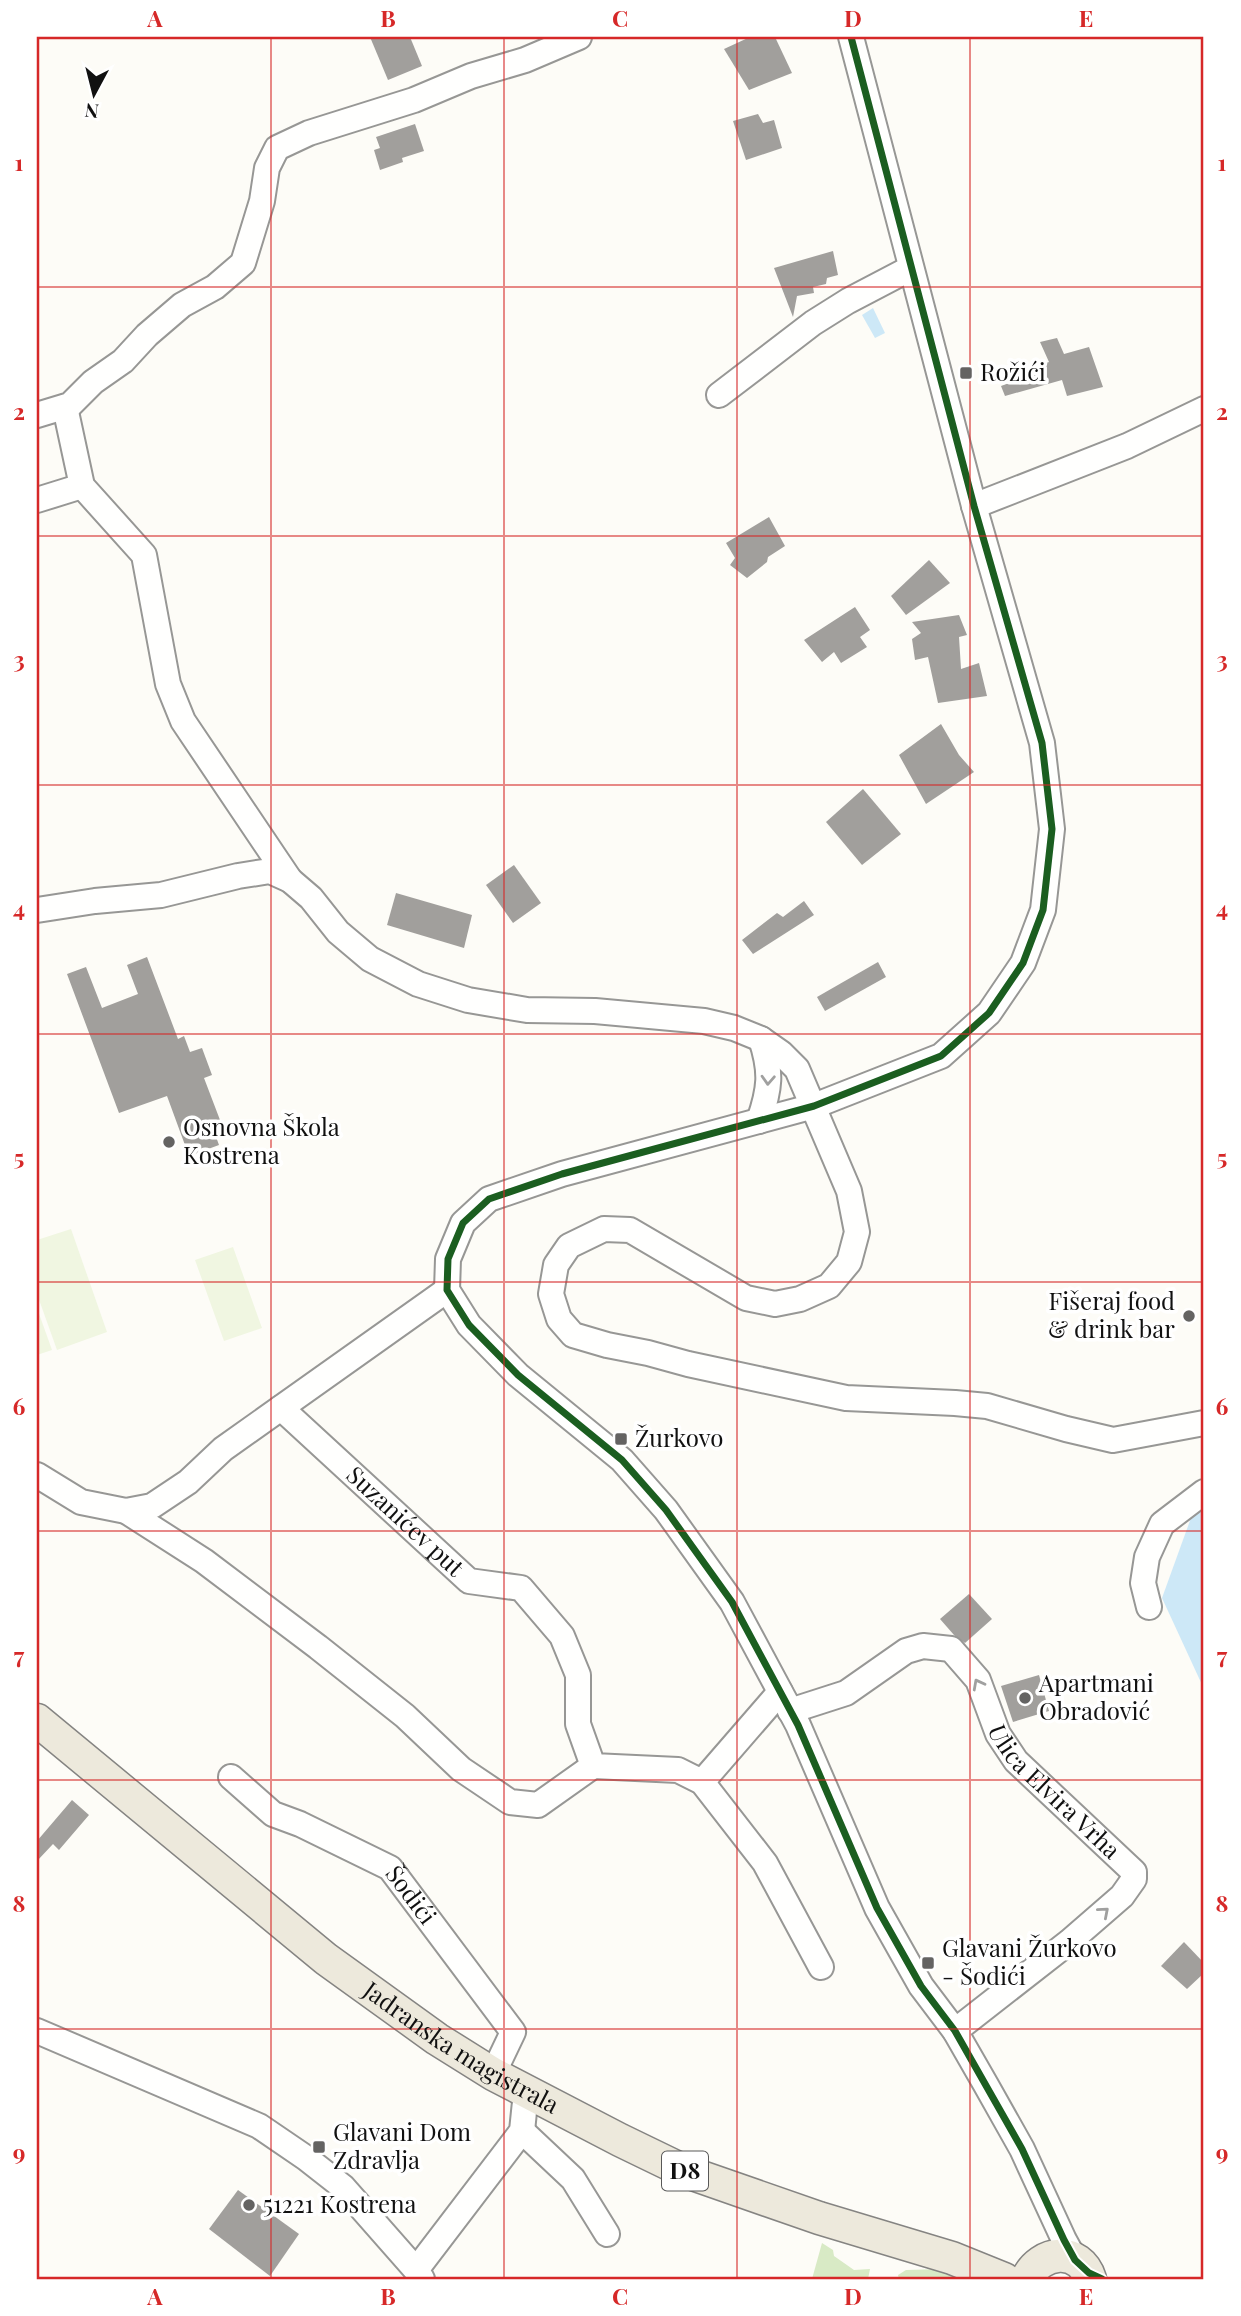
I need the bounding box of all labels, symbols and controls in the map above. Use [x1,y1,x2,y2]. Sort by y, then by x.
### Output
text: A [146,2,163,33]
text: B [380,2,396,33]
text: C [612,2,628,33]
text: D [844,2,862,33]
text: E [1079,2,1093,33]
north arrow [60,60,130,130]
text: N [83,98,100,126]
text: 1 [15,146,24,177]
text: 1 [1218,146,1227,177]
place label: Rožići [980,355,1046,387]
marker: Rožići [958,365,974,381]
text: 2 [13,395,25,426]
text: 2 [1216,395,1228,426]
text: 3 [13,643,25,674]
text: 3 [1216,643,1228,674]
text: 4 [13,892,25,923]
text: 4 [1216,892,1228,923]
one-way arrow [760,1075,775,1086]
place label: Osnovna Škola Kostrena [183,1110,340,1170]
marker: Osnovna Škola Kostrena [161,1134,177,1150]
text: 5 [14,1141,24,1172]
text: 5 [1217,1141,1227,1172]
place label: Fišeraj food & drink bar [1048,1284,1175,1344]
marker: Fišeraj food & drink bar [1181,1308,1197,1324]
text: 6 [13,1390,26,1421]
text: 6 [1216,1390,1229,1421]
place label: Žurkovo [635,1421,723,1453]
marker: Žurkovo [613,1431,629,1447]
street label: Suzanićev put [340,1458,472,1583]
text: 7 [14,1639,25,1670]
text: 7 [1217,1639,1228,1670]
place label: Apartmani Obradović [1038,1666,1154,1726]
one-way arrow [972,1679,986,1691]
marker: Apartmani Obradović [1017,1690,1033,1706]
street label: Ulica Elvira Vrha [982,1720,1128,1865]
street label: Šodići [379,1858,445,1930]
text: 8 [13,1887,25,1918]
text: 8 [1216,1887,1228,1918]
one-way arrow [1096,1908,1109,1920]
place label: Glavani Žurkovo - Šodići [942,1931,1117,1991]
marker: Glavani Žurkovo - Šodići [920,1955,936,1971]
street label: Jadranska magistrala [357,1973,565,2120]
place label: Glavani Dom Zdravlja [333,2115,471,2175]
text: 9 [13,2136,25,2167]
text: 9 [1216,2136,1228,2167]
marker: Glavani Dom Zdravlja [311,2139,327,2155]
road number: D8 [662,2152,708,2190]
place label: 51221 Kostrena [263,2187,416,2219]
marker: 51221 Kostrena [241,2197,257,2213]
text: A [146,2280,163,2311]
text: B [380,2280,396,2311]
text: C [612,2280,628,2311]
text: D [844,2280,862,2311]
text: E [1079,2280,1093,2311]

